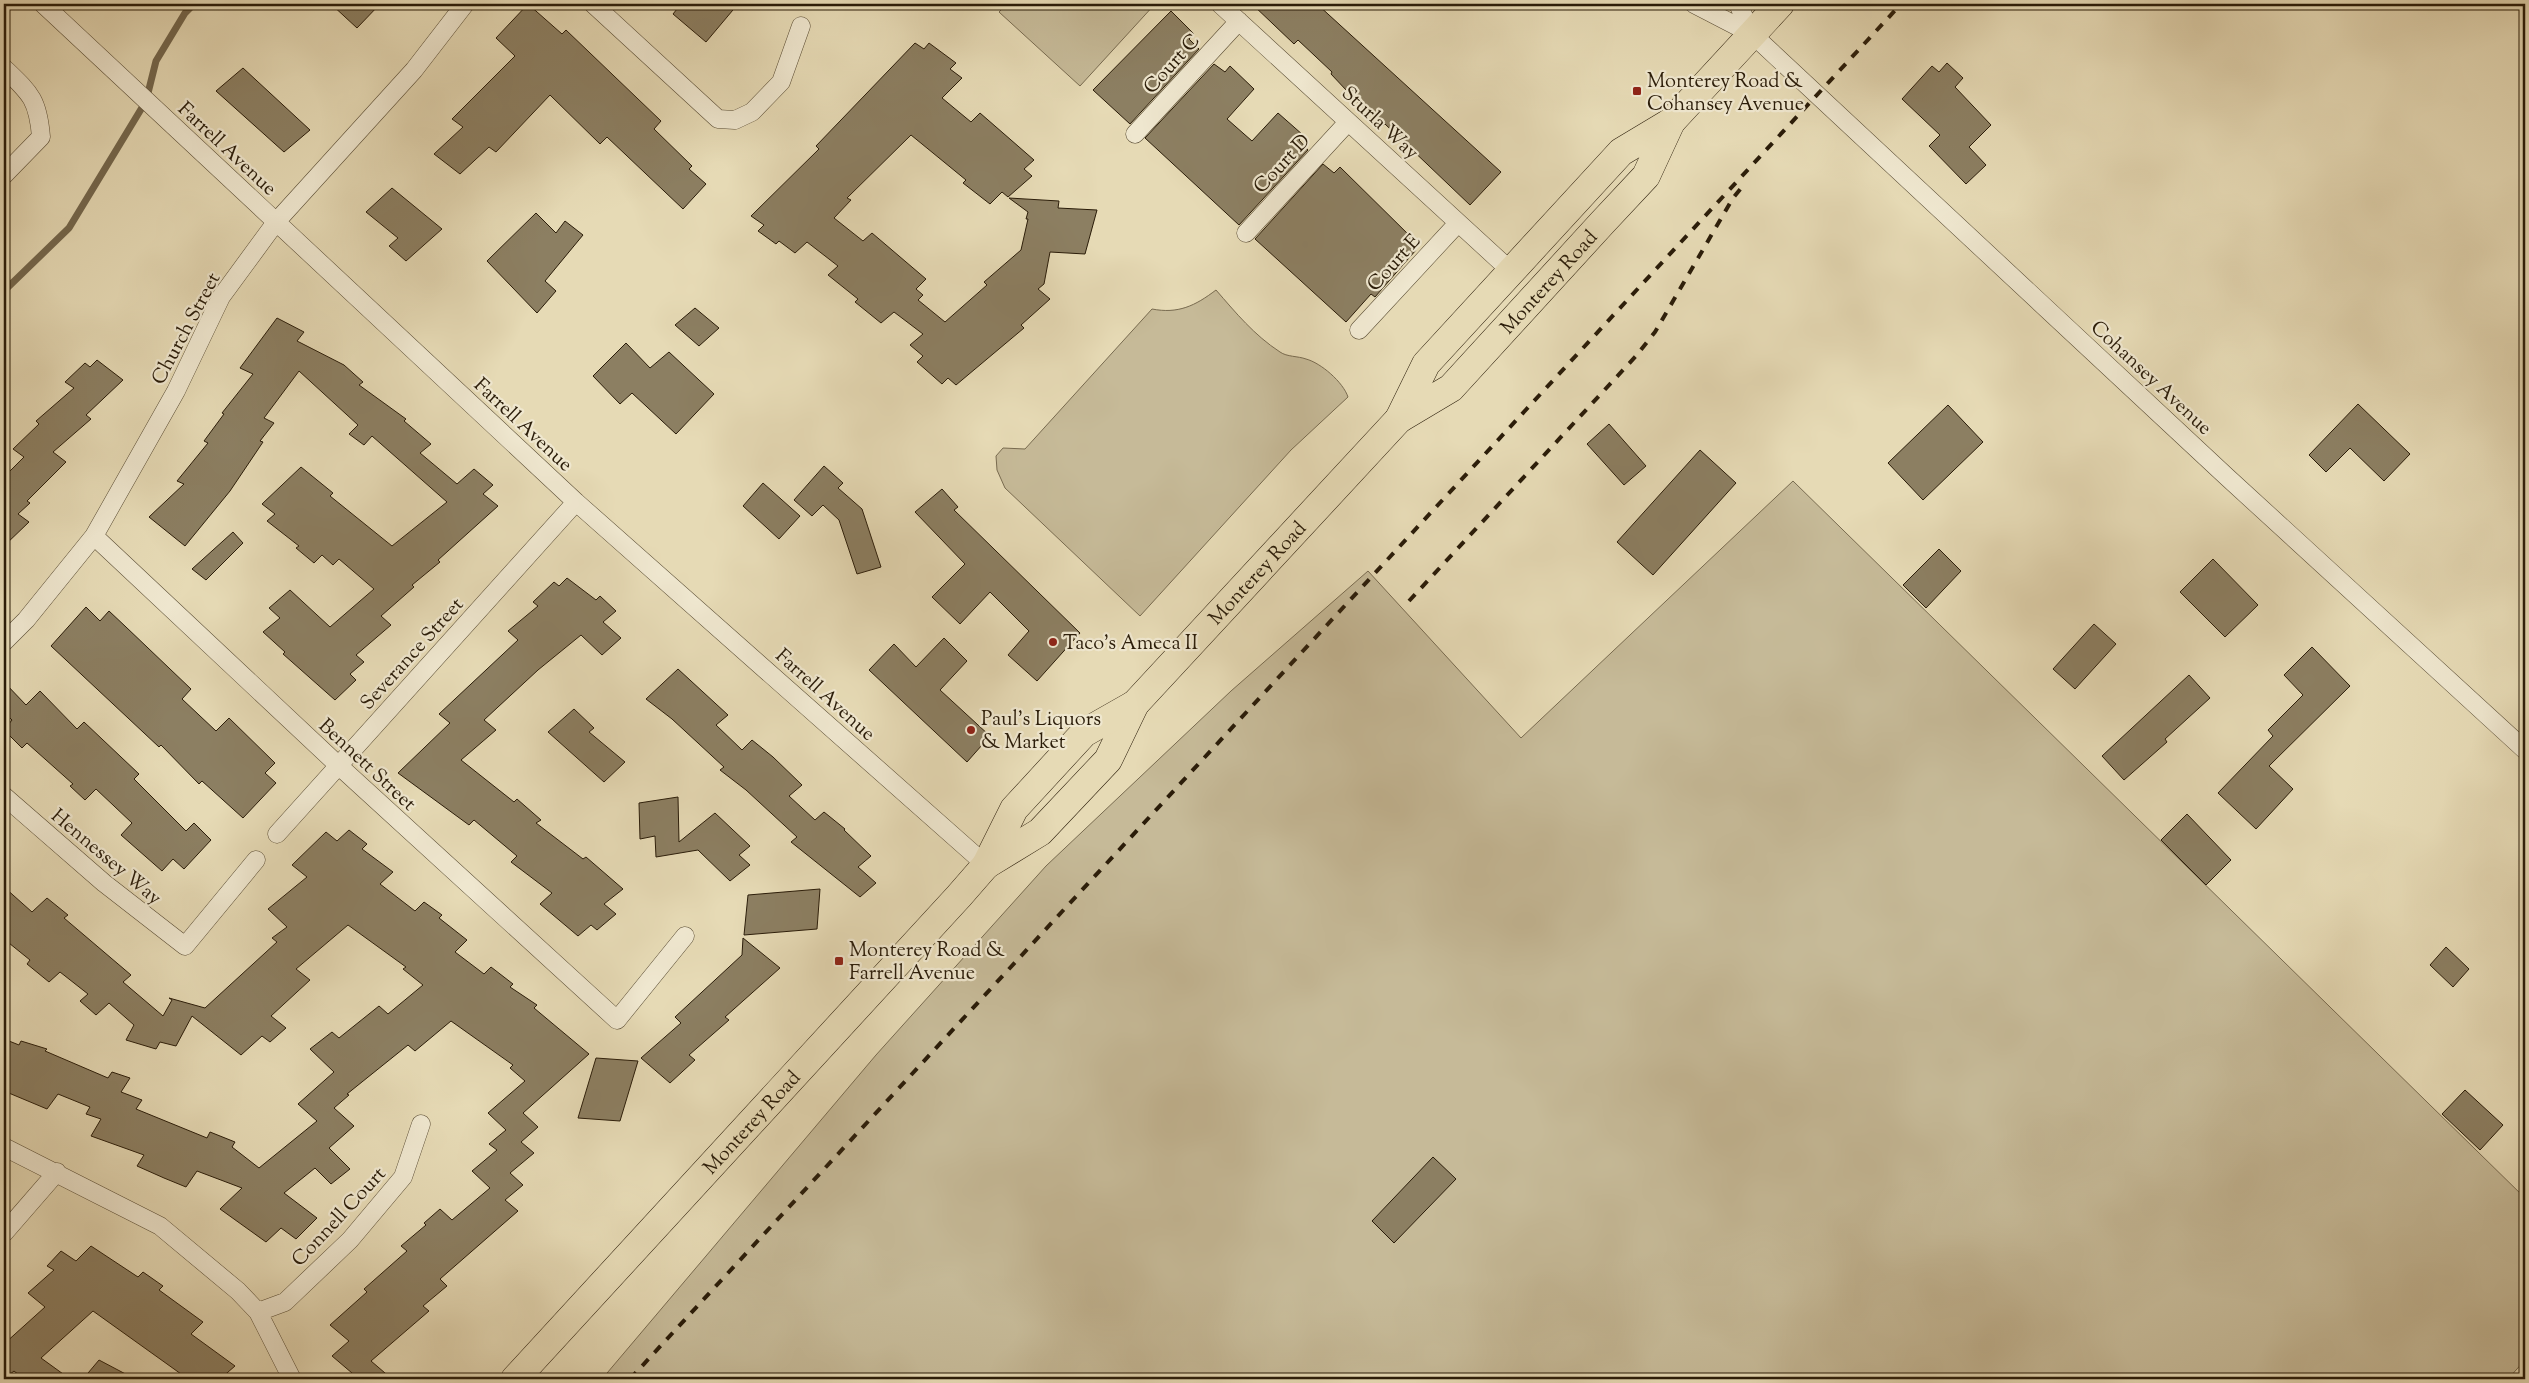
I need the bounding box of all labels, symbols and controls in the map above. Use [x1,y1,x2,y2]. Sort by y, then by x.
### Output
street label: Court C [1138,28,1208,101]
place label: Monterey Road & Cohansey Avenue [1647,68,1804,120]
street label: Sturla Way [1334,80,1425,167]
marker: Monterey Road & Cohansey Avenue [1631,85,1643,97]
street label: Farrell Avenue [170,96,282,203]
street label: Court D [1248,128,1318,201]
street label: Monterey Road [1495,225,1606,342]
street label: Court E [1361,228,1429,299]
street label: Church Street [145,268,229,390]
street label: Cohansey Avenue [2083,315,2218,443]
street label: Farrell Avenue [466,372,578,479]
street label: Monterey Road [1203,516,1314,633]
street label: Severance Street [354,592,471,717]
place label: Taco's Ameca II [1063,630,1198,659]
marker: Taco's Ameca II [1047,636,1059,648]
street label: Farrell Avenue [768,643,881,749]
place label: Paul's Liquors & Market [981,706,1101,758]
street label: Bennett Street [311,713,422,819]
marker: Paul's Liquors & Market [965,724,977,736]
street label: Hennessey Way [44,803,167,913]
place label: Monterey Road & Farrell Avenue [849,937,1005,989]
marker: Monterey Road & Farrell Avenue [833,955,845,967]
street label: Monterey Road [697,1065,809,1182]
street label: Connell Court [286,1161,394,1274]

